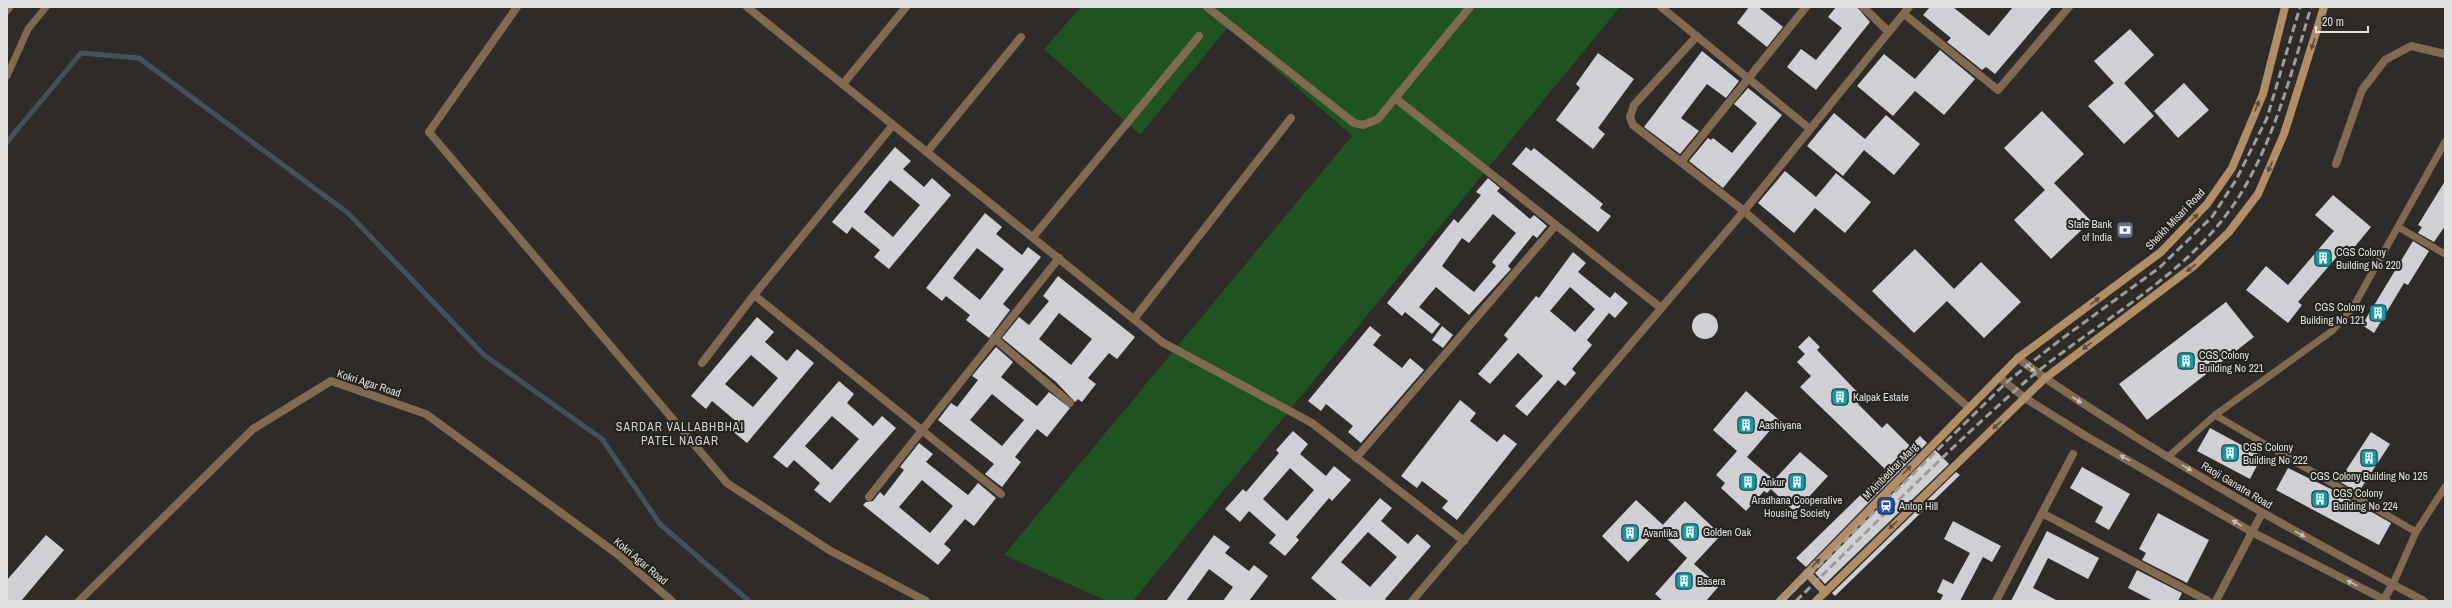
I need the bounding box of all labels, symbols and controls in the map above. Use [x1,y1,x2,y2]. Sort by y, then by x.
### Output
scale bar [2316,8,2368,34]
text: 20 m [2322,14,2344,30]
one-way arrow [2310,39,2316,51]
one-way arrow [2255,100,2261,112]
one-way arrow [2267,161,2273,172]
street label: Sheikh Misari Road [2142,185,2208,253]
one-way arrow [2189,213,2199,223]
place label: State Bank of India [2068,217,2112,244]
bank icon: State Bank of India [2115,220,2135,240]
place label: CGS Colony Building No 220 [2336,245,2401,272]
building icon: CGS Colony Building No 220 [2313,248,2333,268]
one-way arrow [2185,264,2196,272]
one-way arrow [2089,297,2100,305]
place label: CGS Colony Building No 121 [2300,300,2365,327]
building icon: CGS Colony Building No 121 [2368,303,2388,323]
one-way arrow [2081,342,2092,350]
place label: CGS Colony Building No 221 [2199,348,2264,375]
building icon: CGS Colony Building No 221 [2176,351,2196,371]
one-way arrow [2026,364,2037,373]
street label: Kokri Agar Road [335,366,403,400]
building icon: Kalpak Estate [1830,387,1850,407]
place label: Kalpak Estate [1853,390,1909,404]
one-way arrow [2071,396,2083,403]
building icon: Aashiyana [1736,415,1756,435]
place label: Aashiyana [1758,418,1802,432]
district label: SARDAR VALLABHBHAI PATEL NAGAR [616,419,744,449]
one-way arrow [1992,420,2002,430]
street label: M Ambedkar Marg [1859,440,1921,502]
place label: CGS Colony Building No 222 [2243,440,2308,467]
building icon: CGS Colony Building No 222 [2220,443,2240,463]
building icon: CGS Colony Building No 125 [2359,448,2379,468]
one-way arrow [2119,454,2130,461]
street label: Raoji Ganatra Road [2199,458,2275,512]
one-way arrow [1902,465,1912,475]
one-way arrow [2181,465,2193,472]
place label: CGS Colony Building No 125 [2310,469,2428,483]
building icon: Ankur [1738,472,1758,492]
building icon: Aradhana Cooperative Housing Society [1787,472,1807,492]
place label: Ankur [1760,475,1785,489]
place label: CGS Colony Building No 224 [2333,486,2398,513]
building icon: CGS Colony Building No 224 [2310,489,2330,509]
place label: Aradhana Cooperative Housing Society [1751,493,1842,520]
station icon: Antop Hill [1876,496,1896,516]
place label: Antop Hill [1898,499,1938,513]
one-way arrow [2232,519,2242,527]
one-way arrow [1888,520,1898,530]
building icon: Golden Oak [1680,522,1700,542]
building icon: Avantika [1620,523,1640,543]
place label: Golden Oak [1703,525,1752,539]
place label: Avantika [1642,526,1678,540]
one-way arrow [2294,530,2305,537]
street label: Kokri Agar Road [611,534,671,588]
one-way arrow [1812,558,1821,568]
building icon: Basera [1674,571,1694,591]
place label: Basera [1697,574,1726,588]
one-way arrow [2346,580,2358,586]

